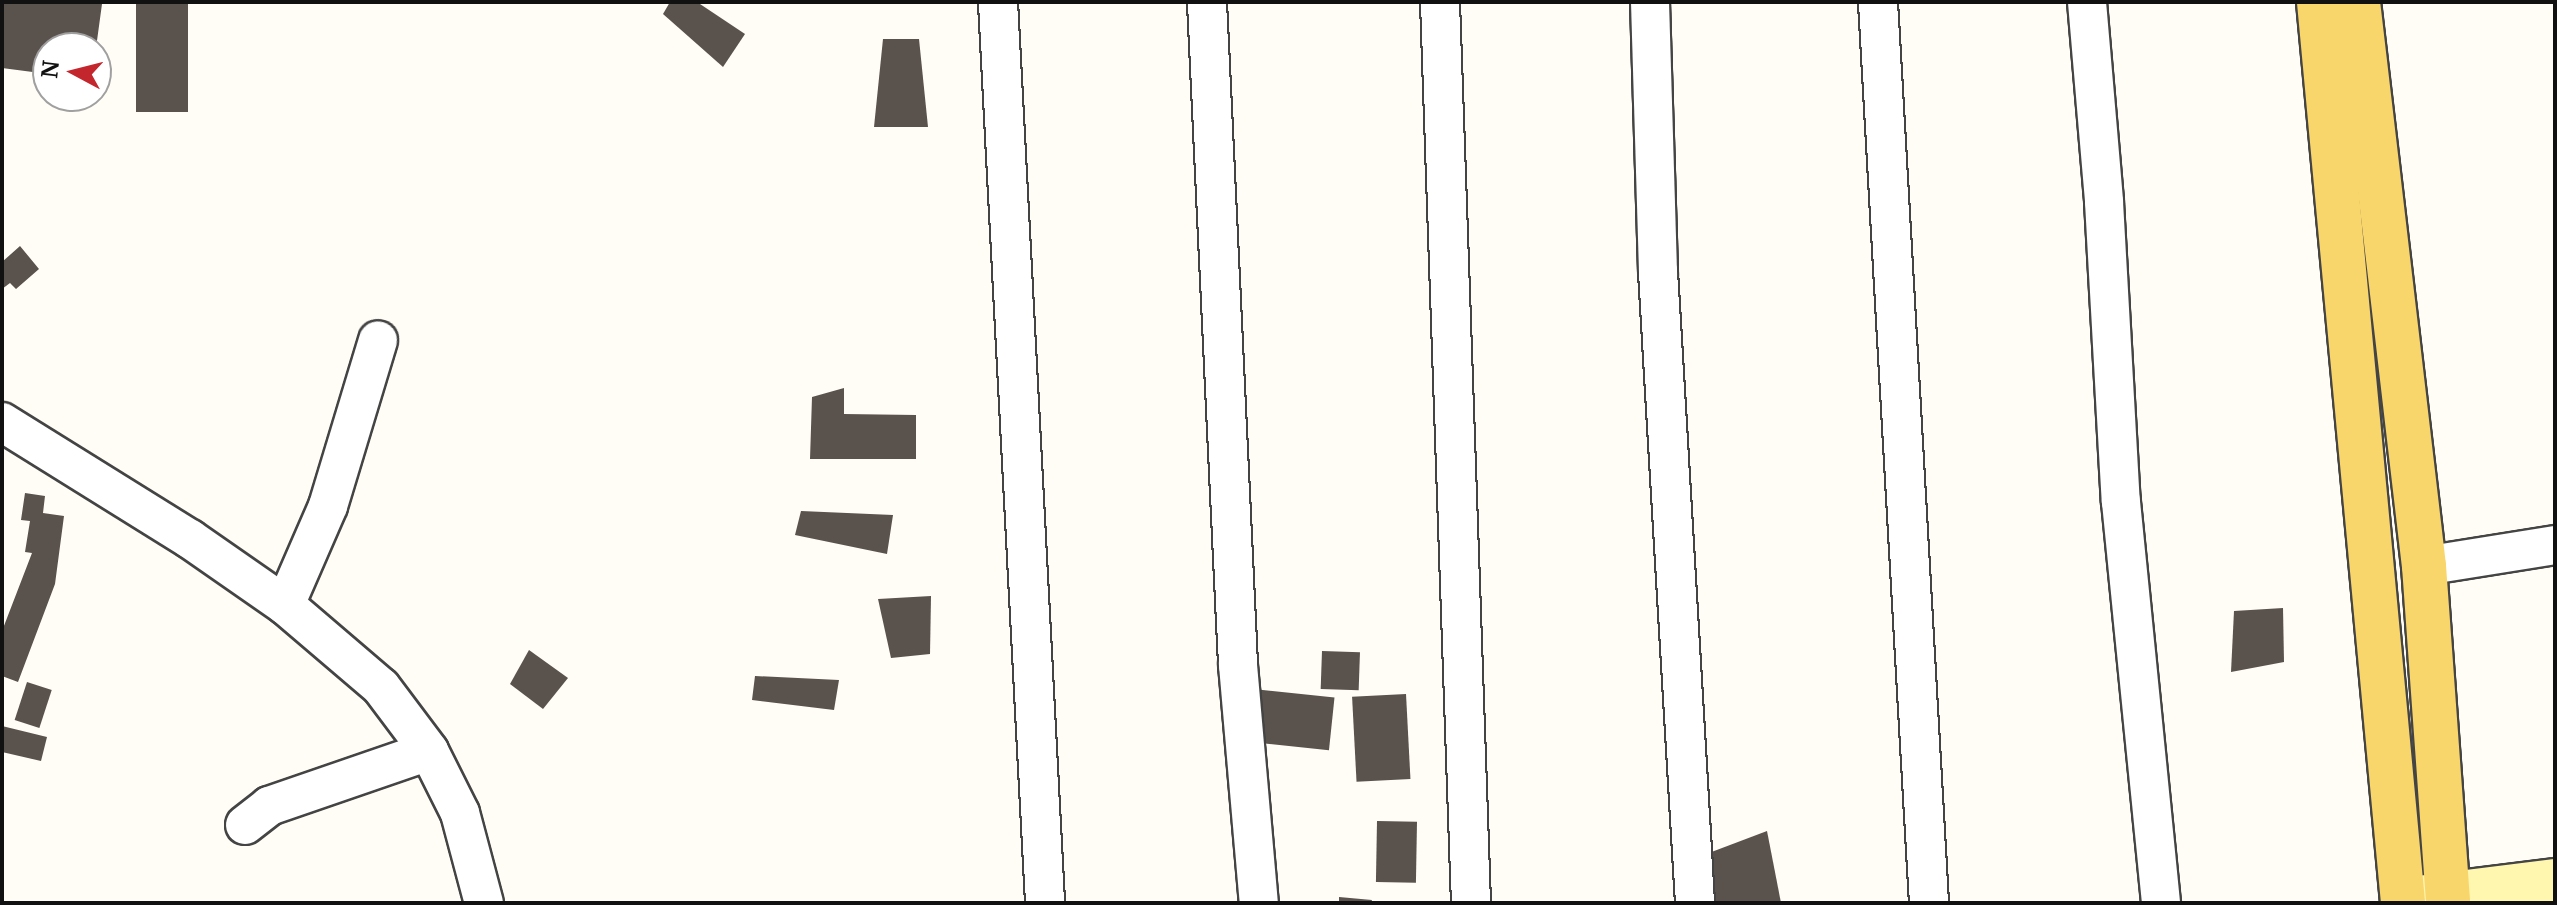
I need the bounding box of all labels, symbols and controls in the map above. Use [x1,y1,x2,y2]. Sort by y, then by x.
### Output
north arrow [32,32,112,112]
text: N [35,59,65,80]

